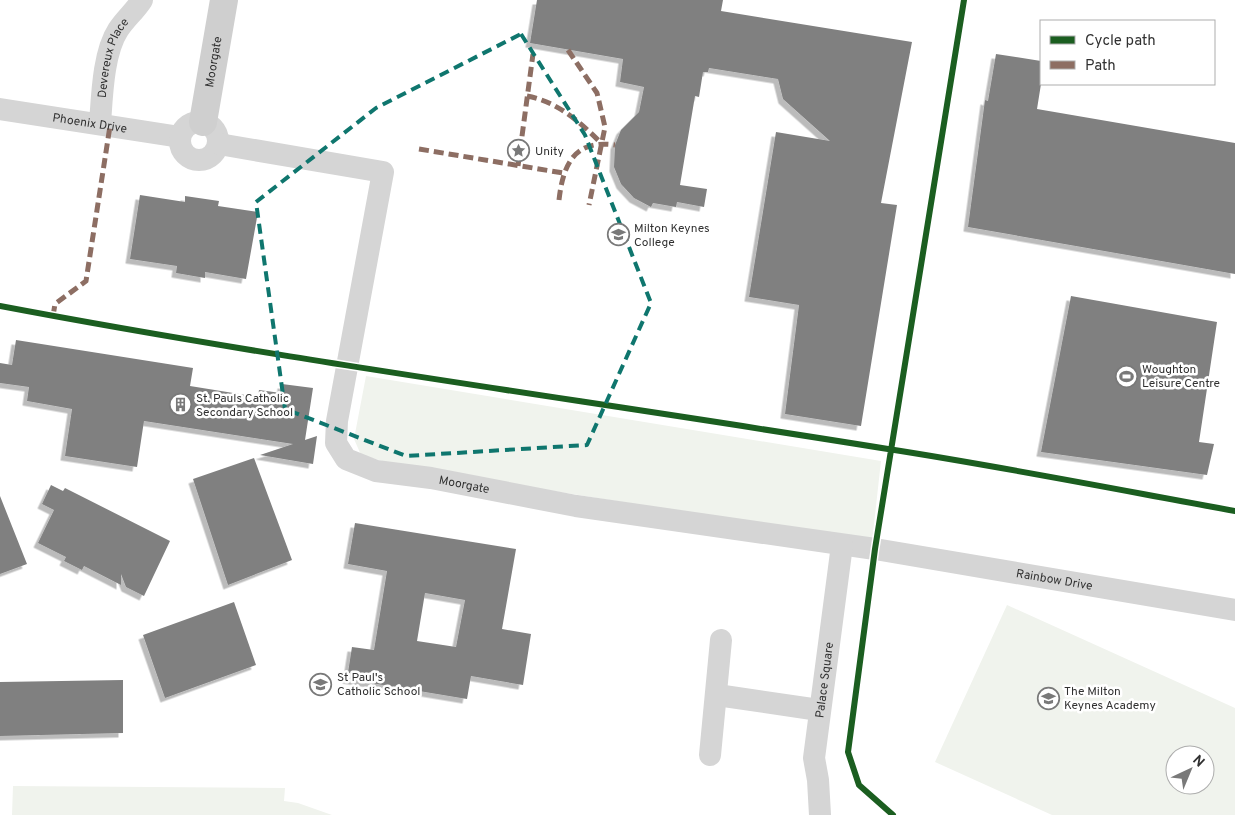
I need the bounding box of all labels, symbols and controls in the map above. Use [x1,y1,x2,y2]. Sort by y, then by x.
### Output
street label: Devereux Place [95,15,133,99]
legend [1040,20,1215,85]
text: Cycle path [1085,32,1156,51]
street label: Moorgate [202,35,227,89]
text: Path [1085,57,1116,76]
street label: Phoenix Drive [51,110,128,138]
place icon: Unity [507,139,531,163]
place label: Unity [535,144,564,160]
place label: Milton Keynes College [634,221,710,251]
school or university icon: Milton Keynes College [606,223,630,247]
place label: Woughton Leisure Centre [1142,362,1220,392]
sports icon: Woughton Leisure Centre [1114,364,1138,388]
place label: St. Pauls Catholic Secondary School [196,391,293,421]
building icon: St. Pauls Catholic Secondary School [168,393,192,417]
street label: Moorgate [437,473,491,498]
street label: Rainbow Drive [1015,566,1094,595]
street label: Palace Square [812,641,838,719]
place label: St Paul's Catholic School [337,670,420,700]
school or university icon: St Paul's Catholic School [309,672,333,696]
place label: The Milton Keynes Academy [1064,684,1156,714]
school or university icon: The Milton Keynes Academy [1036,686,1060,710]
north arrow [1165,745,1215,795]
text: N [1188,752,1208,771]

